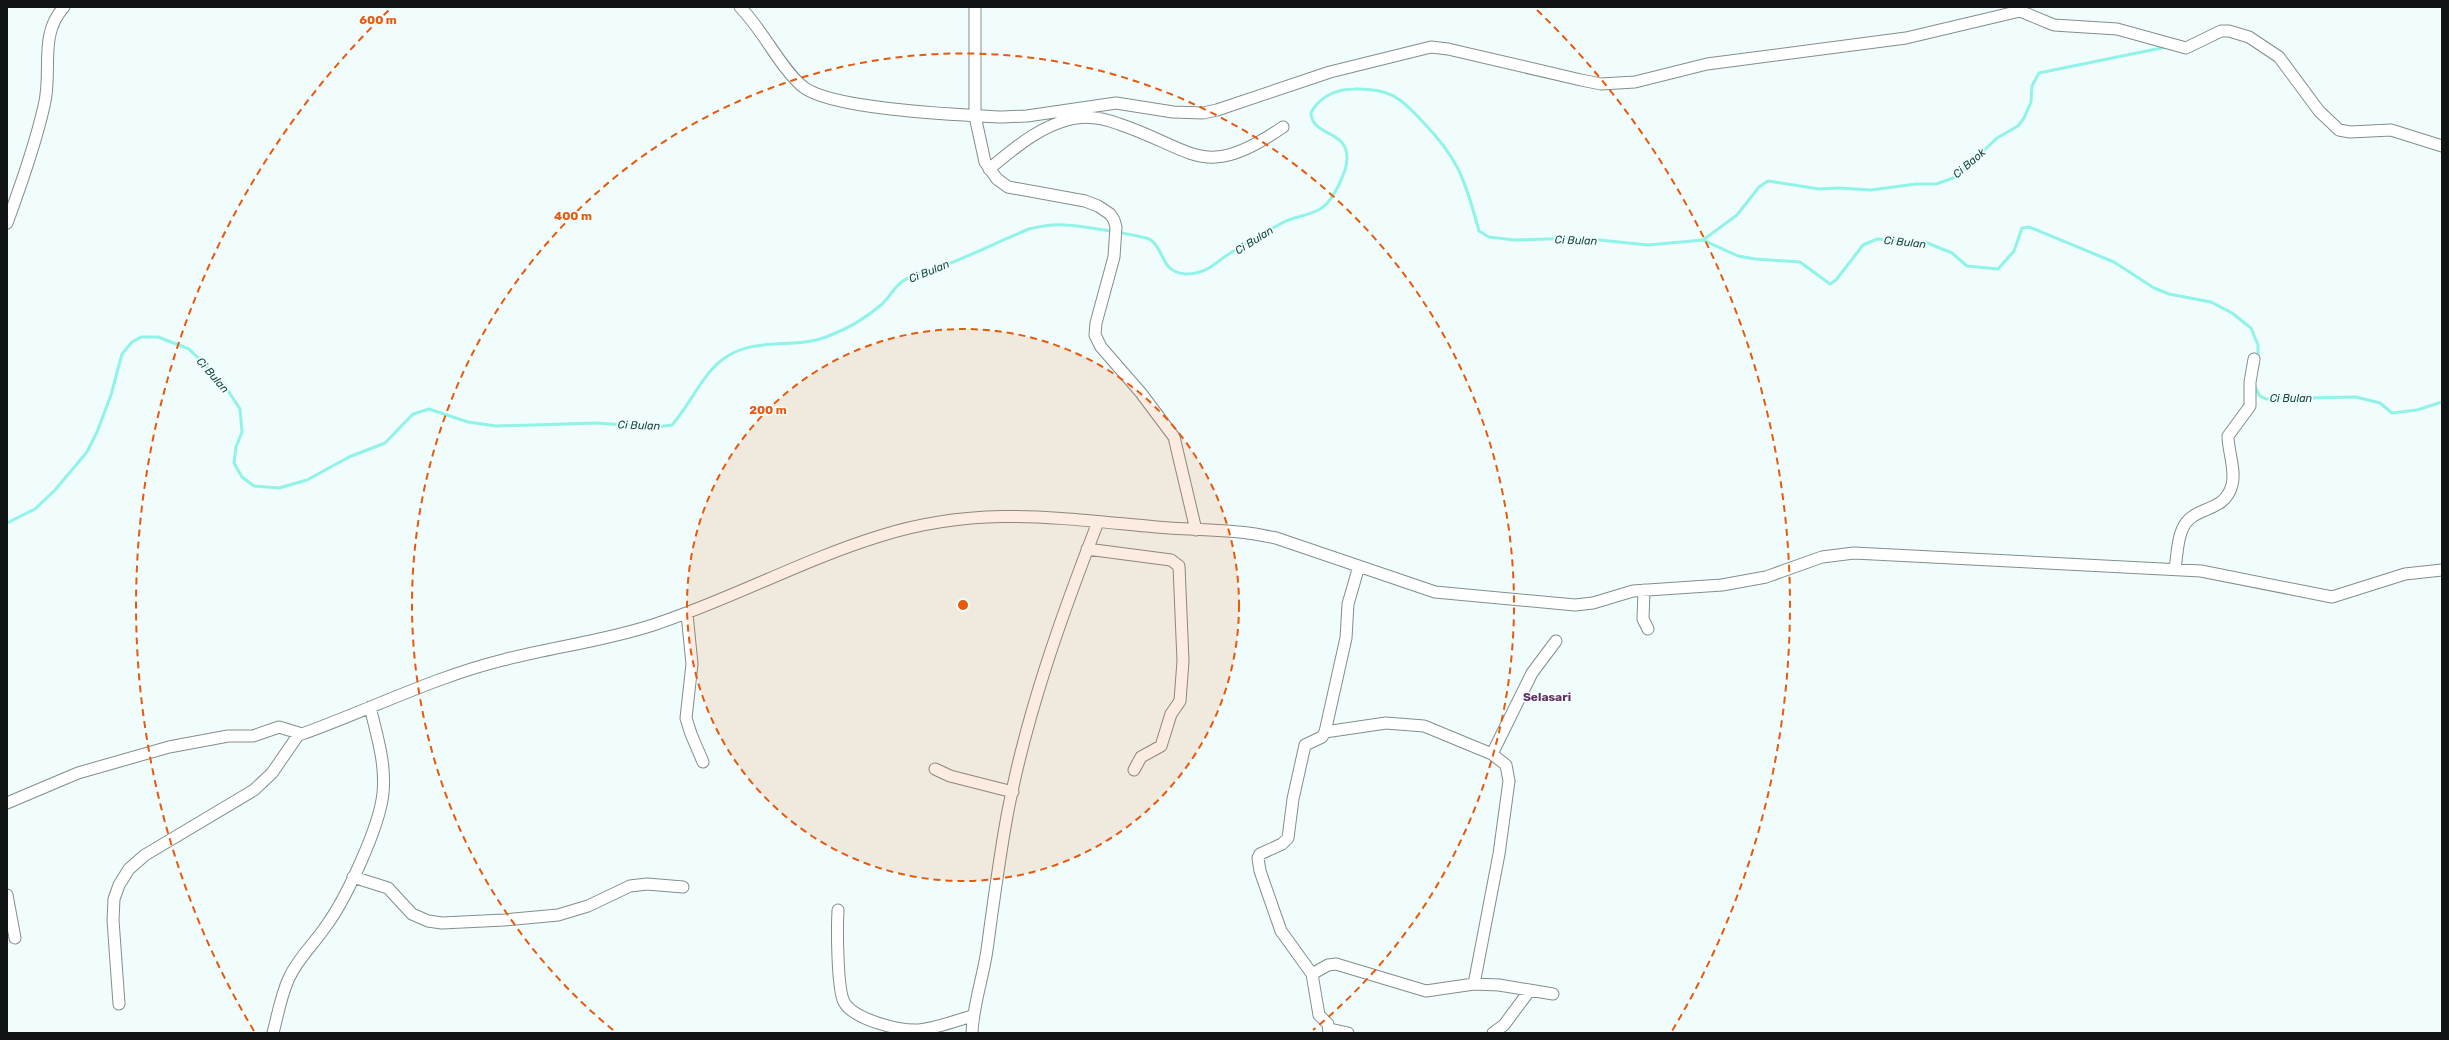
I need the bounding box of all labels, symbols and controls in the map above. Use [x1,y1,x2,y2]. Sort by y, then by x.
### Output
text: 600 m [359,13,397,27]
water label: Ci Baok [1951,146,1988,181]
text: 400 m [554,209,592,223]
water label: Ci Bulan [1233,223,1276,257]
water label: Ci Bulan [1554,233,1598,248]
water label: Ci Bulan [1883,234,1927,251]
water label: Ci Bulan [907,257,952,285]
water label: Ci Bulan [194,355,232,396]
water label: Ci Bulan [2270,392,2313,405]
text: 200 m [749,403,787,417]
water label: Ci Bulan [617,418,661,433]
centre of rings [956,598,970,612]
district label: Selasari [1523,690,1571,704]

